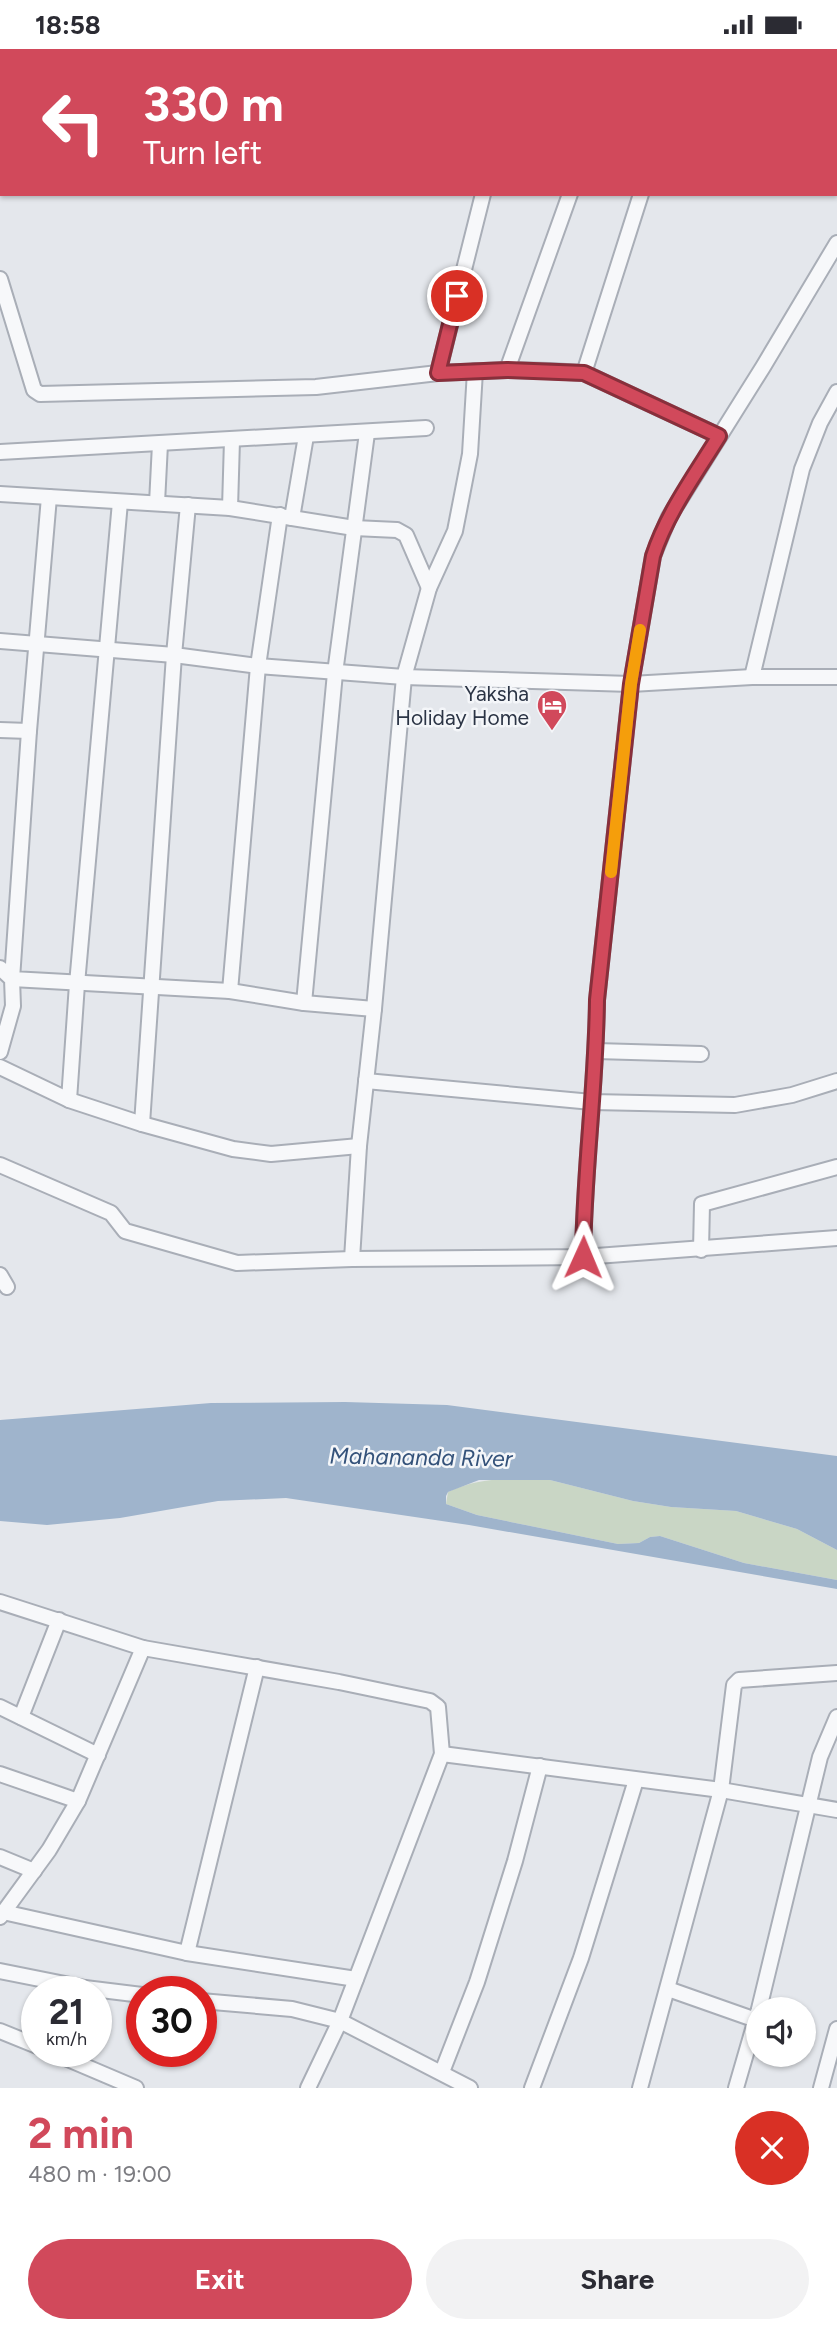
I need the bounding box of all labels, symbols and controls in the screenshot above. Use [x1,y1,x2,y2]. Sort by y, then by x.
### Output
text: 18:58 [35,9,101,41]
text: 330 m [143,74,284,133]
icon: left [28,77,119,168]
text: Turn left [143,134,262,172]
pin [427,266,487,326]
icon: arrive [438,277,476,315]
place label: Yaksha Holiday Home [395,681,529,730]
hotel icon: Yaksha Holiday Home [535,688,569,732]
position arrow [546,1220,620,1294]
water label: Mahananda River [329,1441,514,1473]
speed limit sign: 30 [126,1976,217,2067]
text: 21 [49,1991,84,2033]
map controls [746,1997,816,2067]
button: sound [746,1997,816,2067]
text: km/h [46,2028,87,2050]
text: 2 min [28,2108,134,2159]
button: close [735,2111,809,2185]
text: 480 m · 19:00 [28,2160,171,2188]
button: Exit [28,2239,412,2319]
button: Share [426,2239,809,2319]

